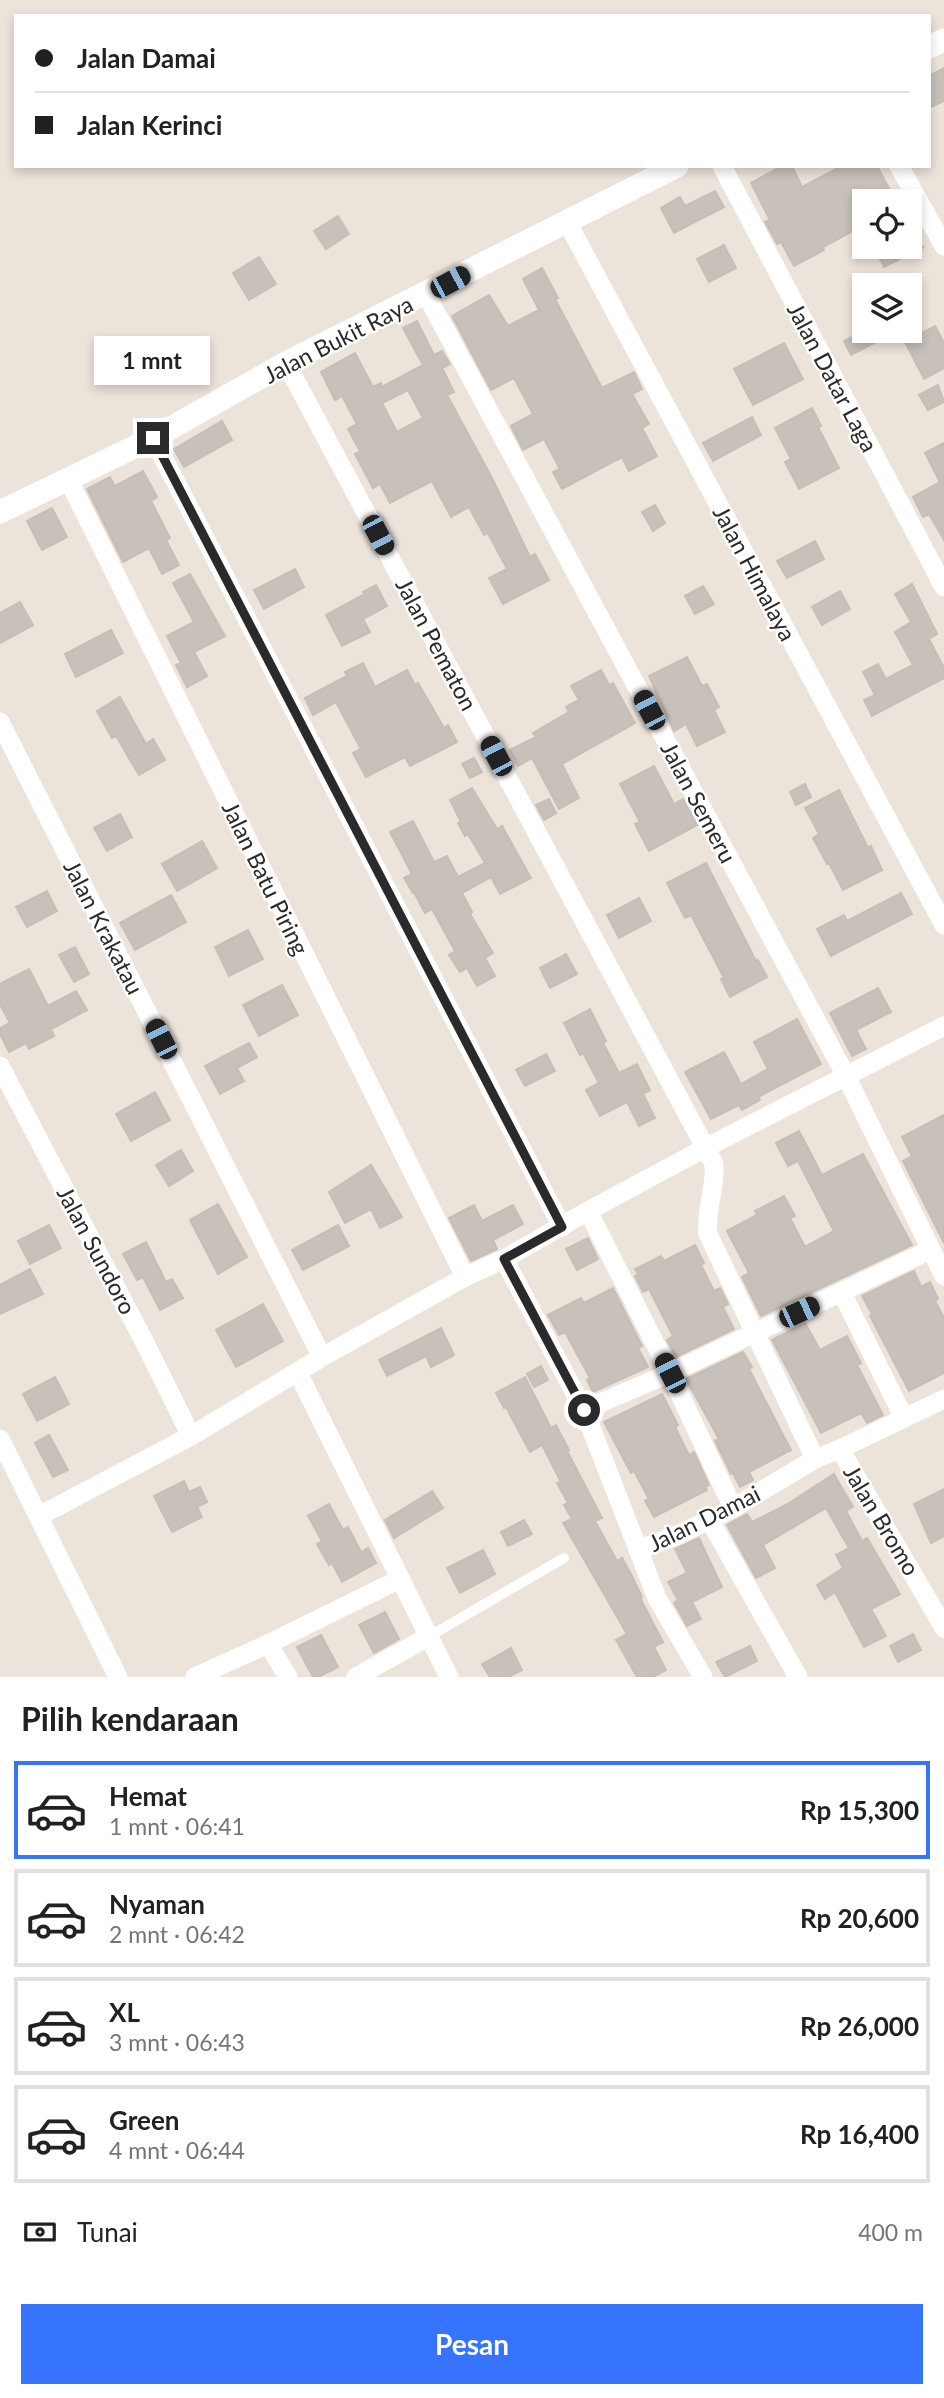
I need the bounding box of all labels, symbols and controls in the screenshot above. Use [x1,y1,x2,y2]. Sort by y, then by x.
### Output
text: Jalan Damai [77,42,216,74]
text: Jalan Kerinci [77,109,222,141]
map controls [852,189,922,343]
button: locate [852,189,922,259]
car [427,263,474,301]
button: layers [852,273,922,343]
street label: Jalan Bukit Raya [259,289,417,389]
street label: Jalan Datar Laga [782,298,884,456]
callout: 1 mnt [95,336,211,386]
text: 1 mnt [122,346,182,374]
route end [137,422,169,454]
street label: Jalan Himalaya [708,501,802,645]
car [359,512,398,558]
street label: Jalan Pematon [390,573,484,715]
car [630,687,669,733]
car [477,733,516,779]
street label: Jalan Semeru [655,737,743,867]
street label: Jalan Batu Piring [217,797,315,959]
street label: Jalan Krakatau [58,855,150,999]
car [143,1016,180,1062]
street label: Jalan Sundoro [52,1181,142,1319]
car [776,1294,823,1330]
car [652,1350,689,1396]
route start [568,1394,600,1426]
street label: Jalan Bromo [838,1460,926,1580]
street label: Jalan Damai [644,1479,764,1557]
text: Pilih kendaraan [21,1699,239,1738]
icon: car [25,1779,88,1842]
text: Hemat [109,1780,187,1812]
text: Rp 15,300 [800,1794,919,1826]
text: 1 mnt · 06:41 [109,1812,245,1840]
icon: car [25,1887,88,1950]
text: Nyaman [109,1888,205,1920]
text: Rp 20,600 [800,1902,919,1934]
text: 2 mnt · 06:42 [109,1920,245,1948]
icon: car [25,1995,88,2058]
text: XL [109,1996,140,2028]
text: Rp 26,000 [800,2010,919,2042]
text: 3 mnt · 06:43 [109,2028,245,2056]
icon: car [25,2103,88,2166]
text: Green [109,2104,179,2136]
text: Rp 16,400 [800,2118,919,2150]
text: 4 mnt · 06:44 [109,2136,245,2164]
icon: cash [21,2213,59,2251]
text: Tunai [77,2216,138,2248]
text: 400 m [858,2218,923,2246]
button: Pesan [21,2304,923,2384]

